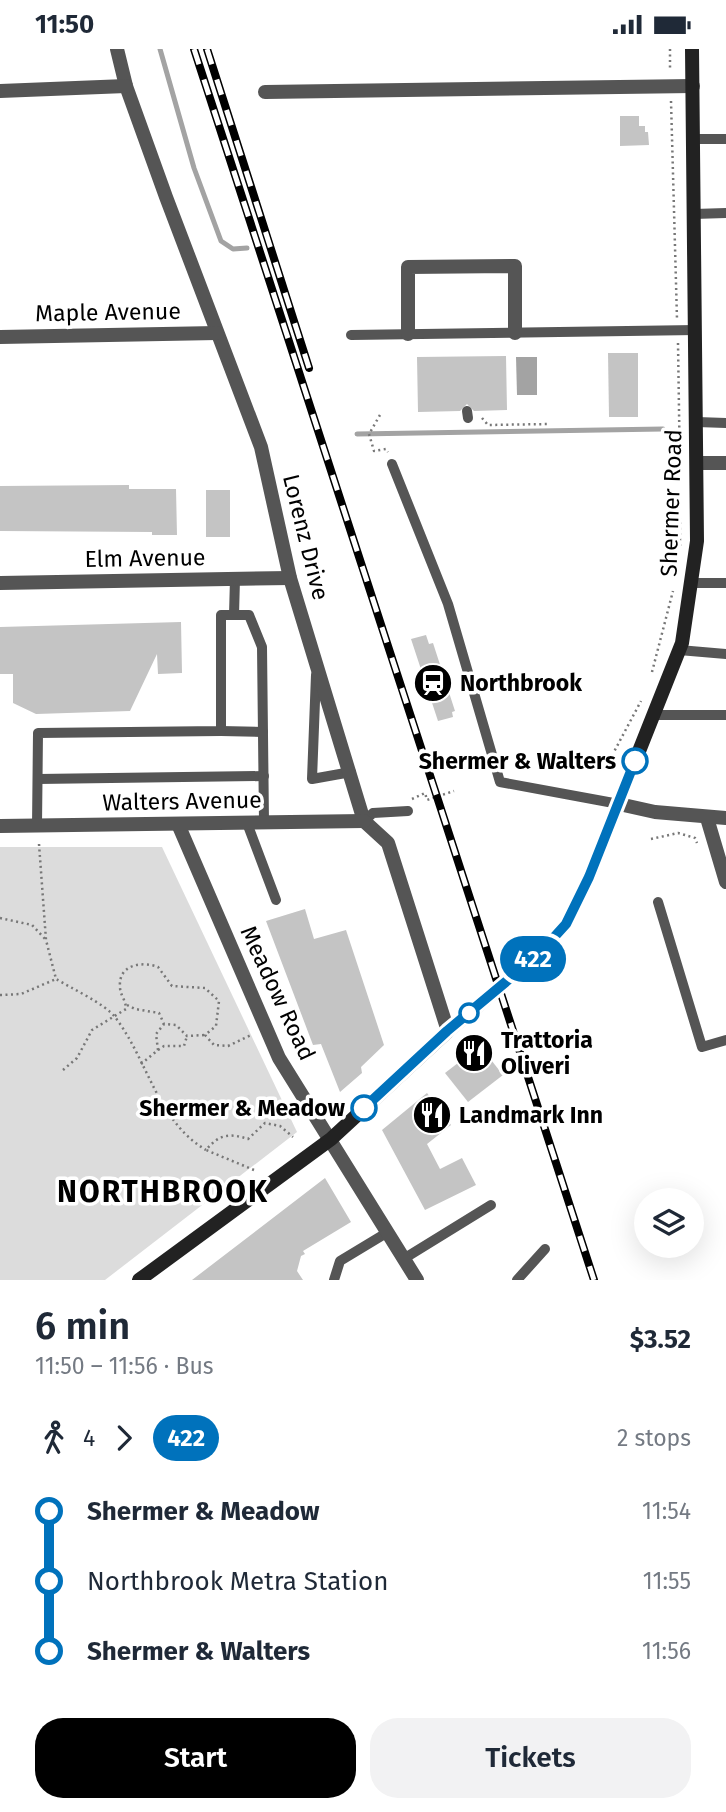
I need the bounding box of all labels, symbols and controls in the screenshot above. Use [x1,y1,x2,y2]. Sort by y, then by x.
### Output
text: 11:50 [35,9,94,40]
street label: Maple Avenue [35,297,181,327]
street label: Shermer Road [654,429,688,577]
street label: Lorenz Drive [277,471,335,603]
street label: Elm Avenue [84,543,206,573]
station icon: Northbrook [412,662,454,704]
place label: Northbrook [460,669,582,697]
place label: Shermer & Walters [419,747,616,775]
marker: Shermer & Walters [622,748,648,774]
street label: Walters Avenue [102,786,262,816]
street label: Meadow Road [235,921,321,1065]
line badge: 422 [493,936,573,982]
text: 422 [514,945,552,973]
unlabelled marker [459,1003,479,1023]
place label: Trattoria Oliveri [501,1026,593,1080]
restaurant icon: Trattoria Oliveri [453,1032,495,1074]
place label: Shermer & Meadow [139,1094,346,1122]
restaurant icon: Landmark Inn [411,1094,453,1136]
marker: Shermer & Meadow [351,1095,377,1121]
place label: Landmark Inn [459,1101,603,1129]
district label: NORTHBROOK [57,1174,269,1210]
map controls [634,1188,704,1258]
button: layers [634,1188,704,1258]
text: 6 min [35,1303,130,1349]
text: $3.52 [630,1324,691,1355]
text: 11:50 – 11:56 · Bus [35,1352,214,1380]
icon: walk [35,1419,73,1457]
icon: forward [105,1419,143,1457]
text: 4 [83,1424,95,1452]
text: 422 [167,1424,205,1452]
text: 2 stops [617,1424,691,1452]
text: Shermer & Meadow [87,1496,320,1527]
text: 11:54 [642,1497,691,1525]
text: Northbrook Metra Station [87,1566,388,1597]
text: 11:55 [643,1567,691,1595]
text: Shermer & Walters [87,1636,310,1667]
text: 11:56 [642,1637,691,1665]
button: Start [35,1718,356,1798]
button: Tickets [370,1718,691,1798]

